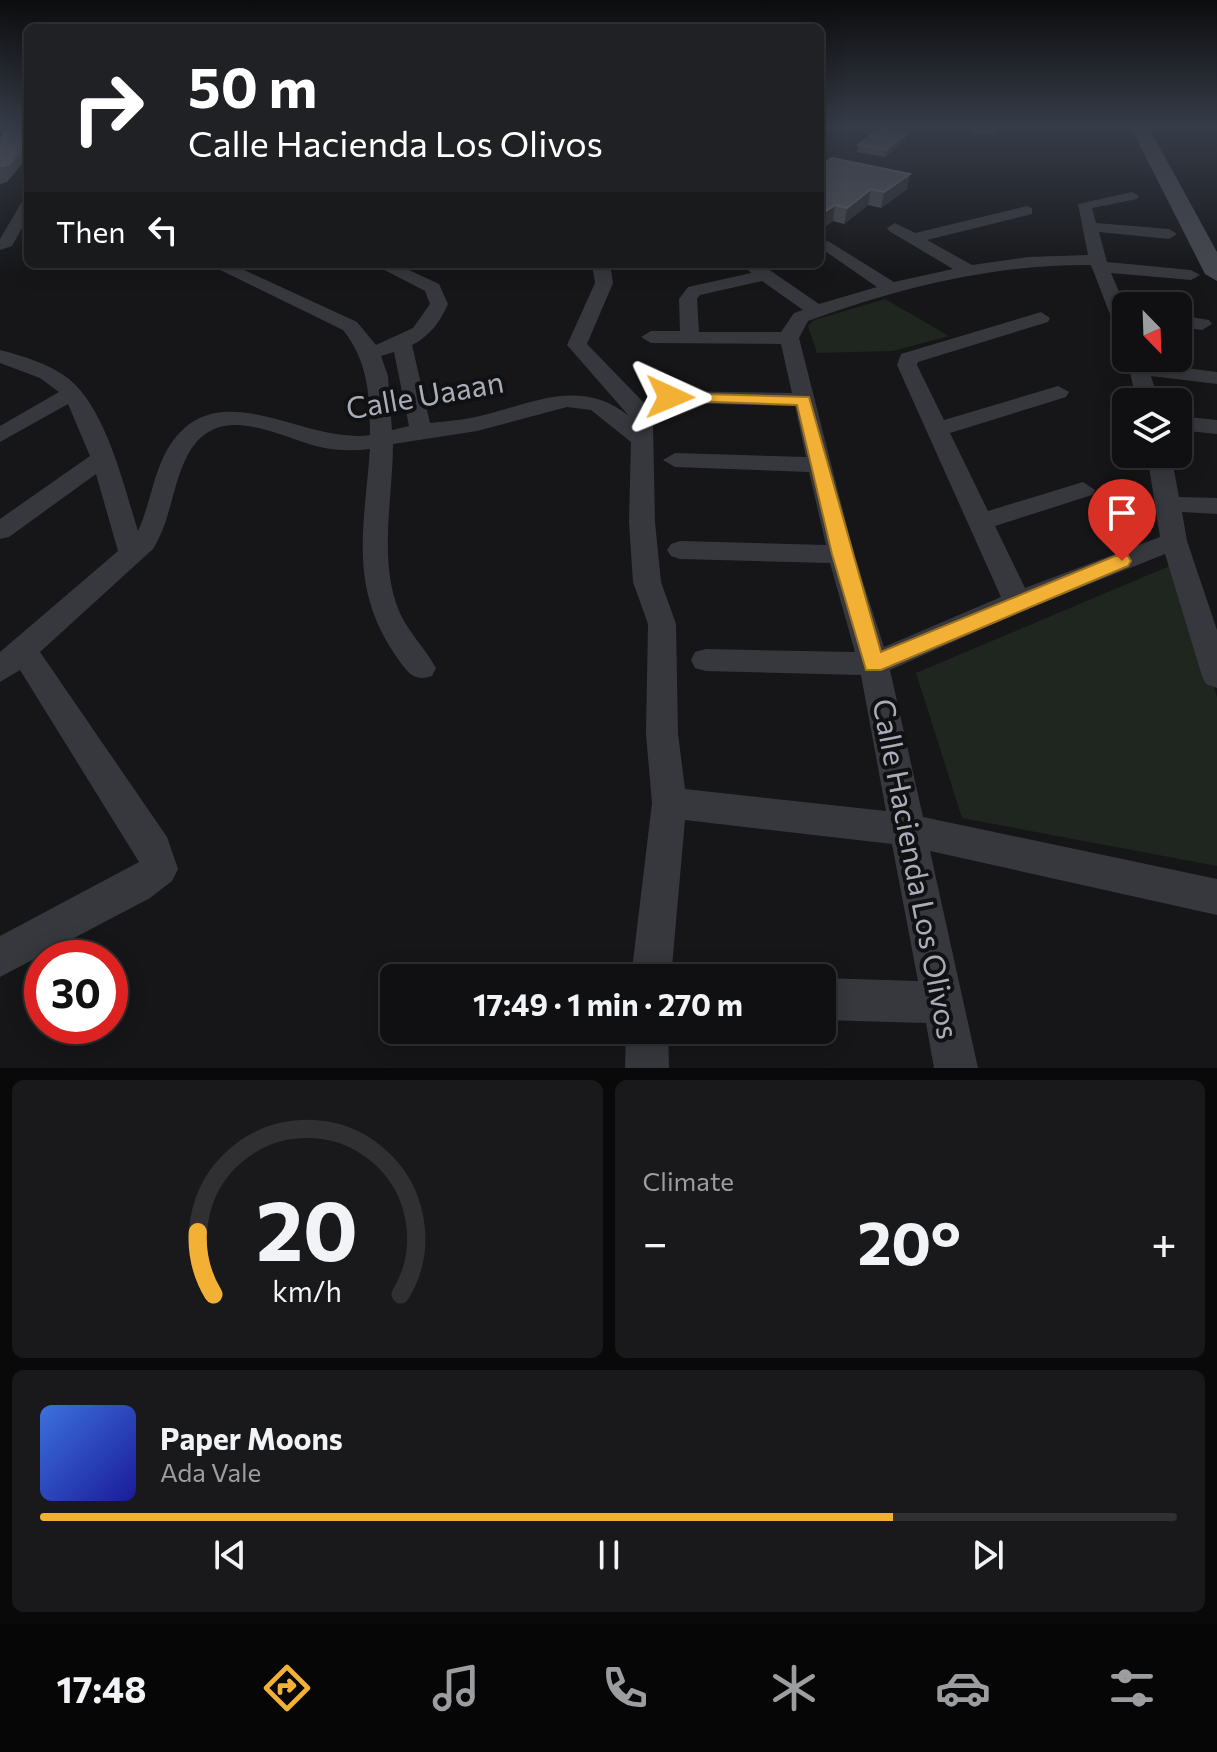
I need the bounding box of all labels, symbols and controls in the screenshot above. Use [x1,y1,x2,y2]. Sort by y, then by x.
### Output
text: 50 m [188,51,317,120]
icon: right [56,56,160,160]
text: Calle Hacienda Los Olivos [188,120,603,164]
icon: left [141,208,185,252]
text: Then [56,212,125,249]
north arrow [1112,292,1192,372]
map controls [1112,292,1192,468]
position arrow [628,355,712,439]
street label: Calle Uaaan [343,361,506,426]
button: layers [1112,388,1192,468]
pin [1088,479,1156,561]
icon: arrive [1100,491,1144,535]
street label: Calle Hacienda Los Olivos [866,695,969,1042]
speed limit sign: 30 [24,940,128,1044]
text: 17:49 · 1 min · 270 m [473,985,743,1022]
text: Climate [643,1165,734,1196]
text: 20 [256,1176,358,1278]
text: 20° [858,1204,961,1277]
text: − [643,1214,668,1268]
text: + [1151,1214,1177,1268]
text: km/h [272,1273,342,1308]
text: Paper Moons [160,1419,343,1456]
text: Ada Vale [160,1456,261,1487]
icon: previous [208,1533,252,1577]
icon: pause [587,1533,631,1577]
icon: next [966,1533,1010,1577]
icon: directions [259,1660,315,1716]
icon: music [428,1660,484,1716]
icon: phone [597,1660,653,1716]
icon: climate [766,1660,822,1716]
icon: car [935,1660,991,1716]
icon: filters [1104,1660,1160,1716]
text: 17:48 [57,1666,146,1710]

